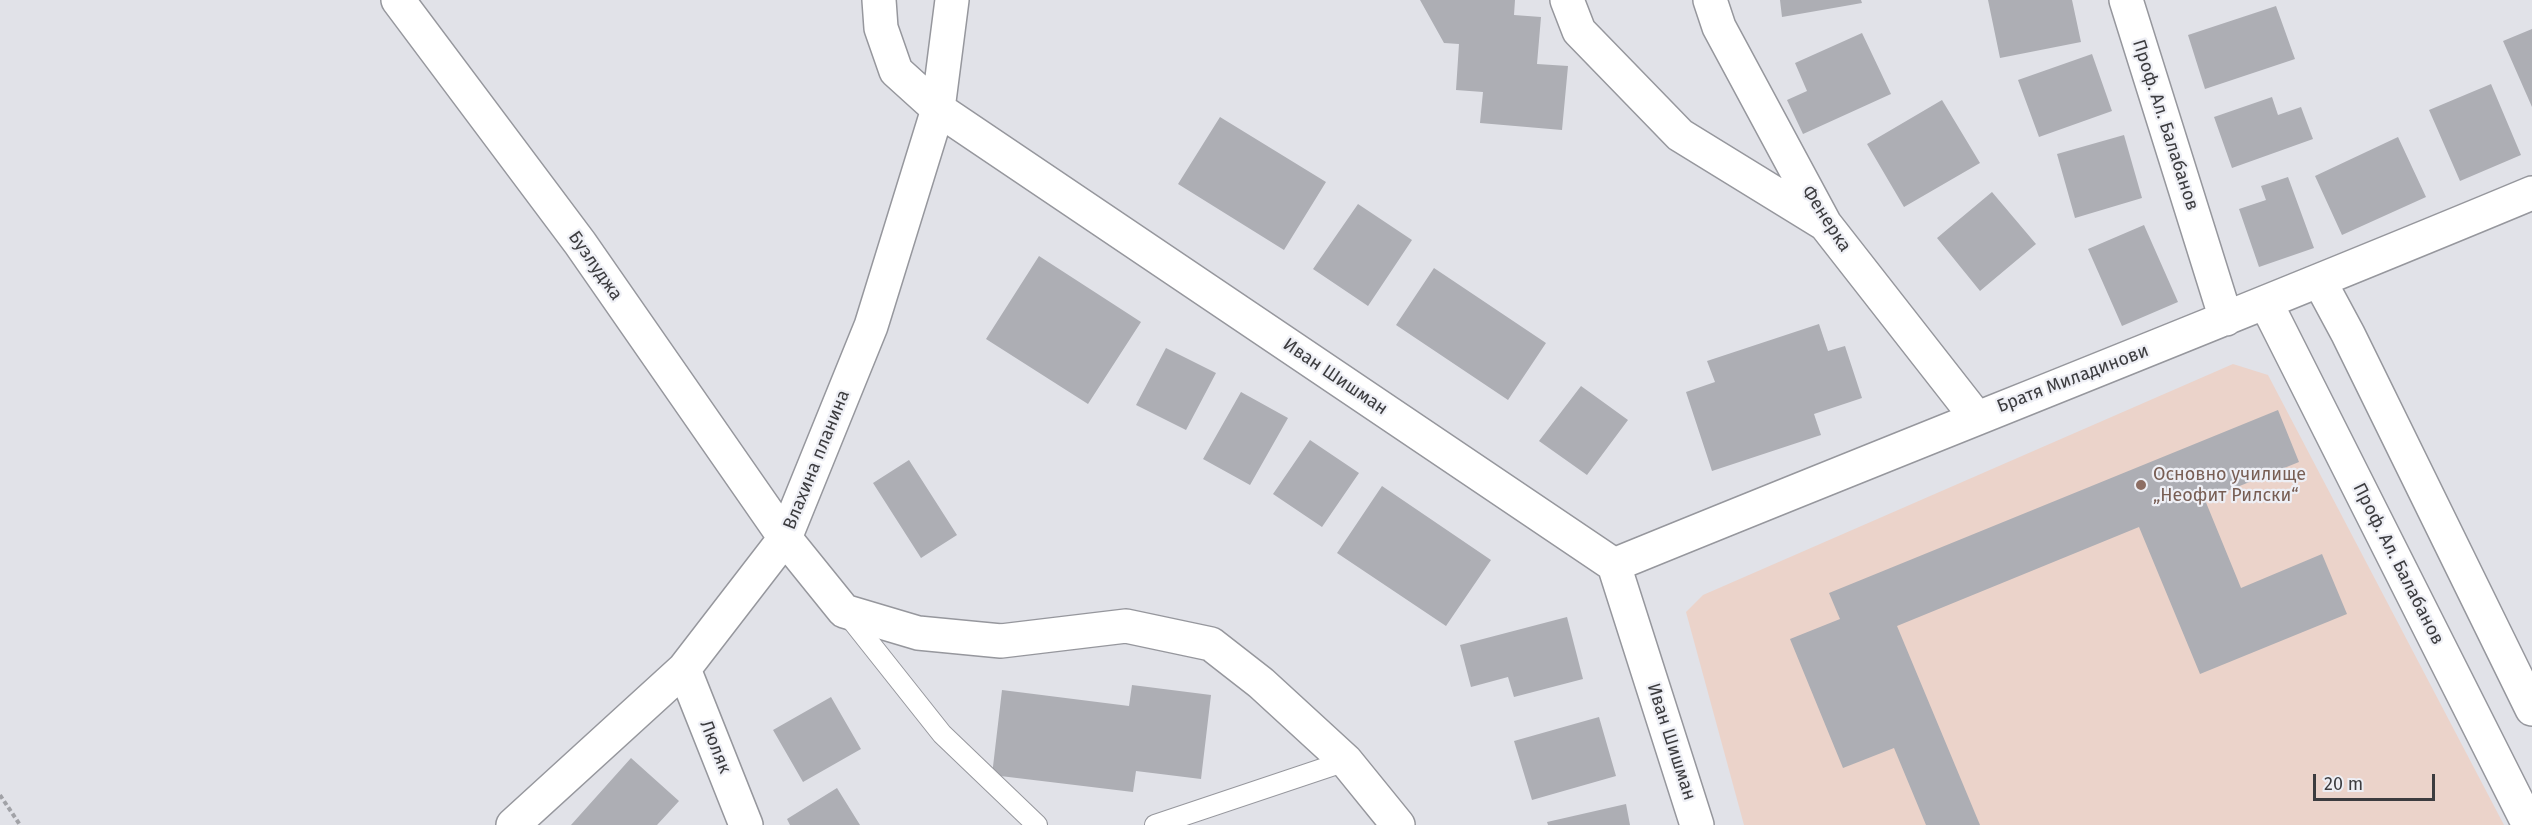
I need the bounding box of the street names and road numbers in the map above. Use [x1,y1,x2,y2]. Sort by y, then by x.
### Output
street label: Проф. Ал. Балабанов [2127,37,2203,213]
street label: Фенерка [1797,182,1855,256]
street label: Бузлуджа [563,227,627,305]
street label: Иван Шишман [1278,334,1392,420]
street label: Братя Миладинови [1994,340,2152,418]
street label: Влахина планина [779,387,855,533]
street label: Проф. Ал. Балабанов [2348,480,2448,648]
street label: Иван Шишман [1642,681,1700,803]
street label: Люляк [695,717,735,777]

